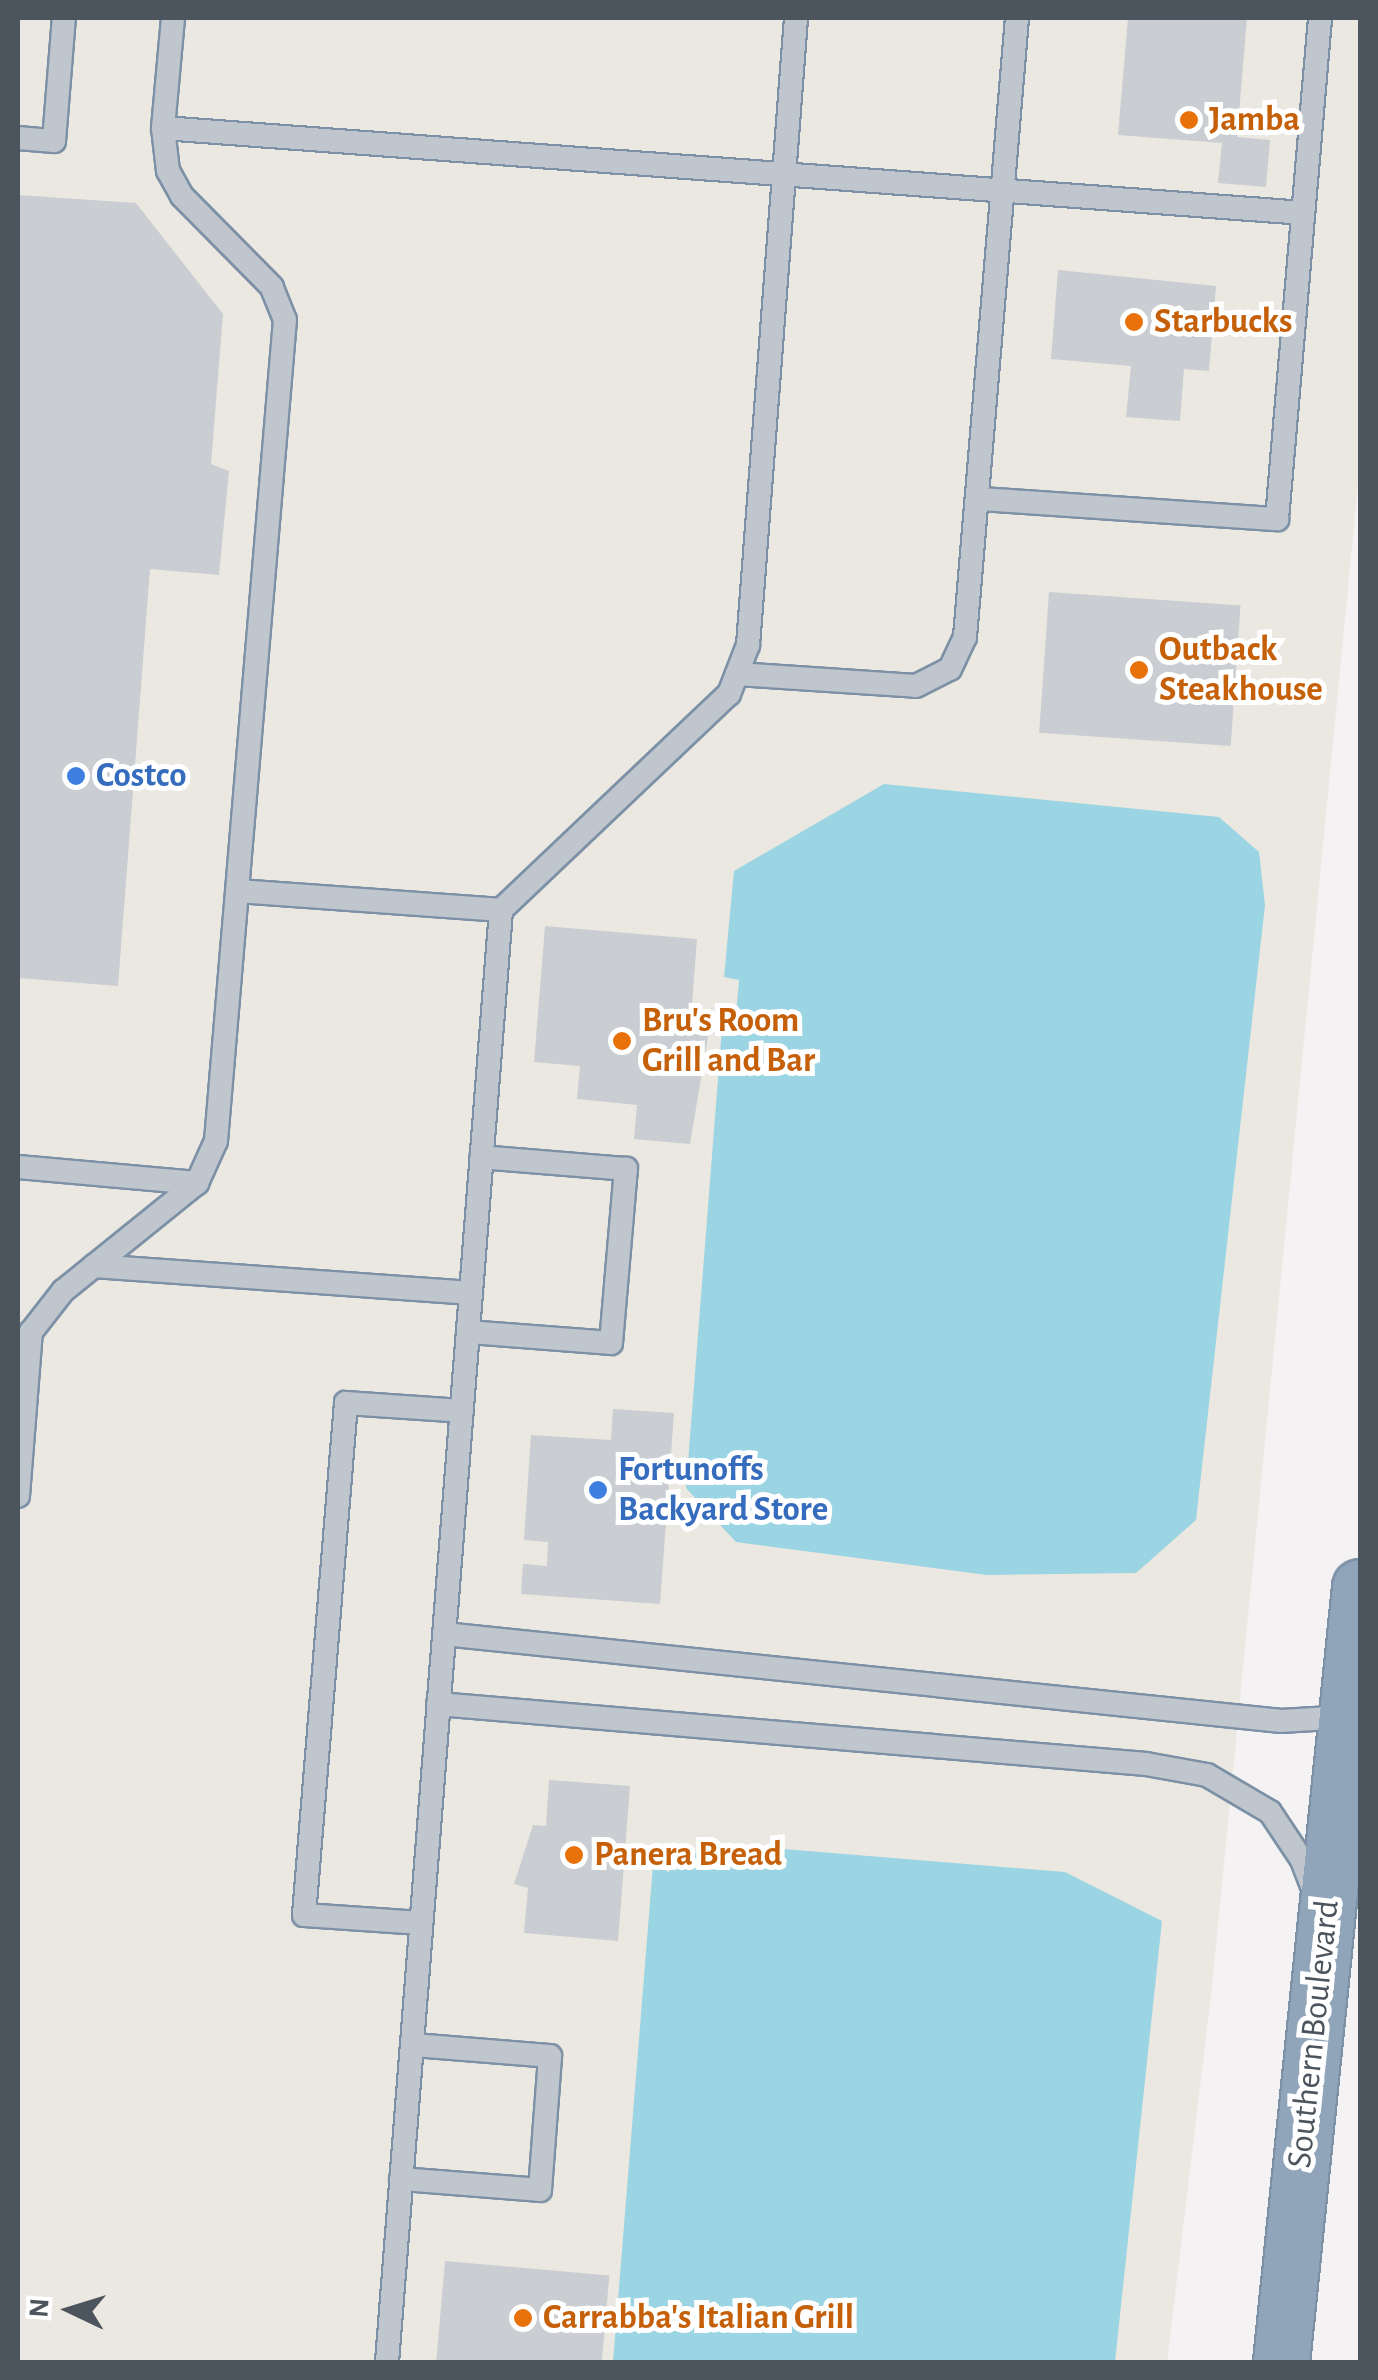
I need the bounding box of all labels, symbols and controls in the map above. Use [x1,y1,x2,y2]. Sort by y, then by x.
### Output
place label: Jamba [1209,99,1300,141]
marker: Jamba [1178,109,1200,131]
place label: Starbucks [1154,301,1292,343]
marker: Starbucks [1123,311,1145,333]
place label: Outback Steakhouse [1159,629,1323,711]
marker: Outback Steakhouse [1128,659,1150,681]
place label: Costco [96,755,187,797]
marker: Costco [65,765,87,787]
place label: Bru's Room Grill and Bar [642,1000,815,1082]
marker: Bru's Room Grill and Bar [611,1030,633,1052]
place label: Fortunoffs Backyard Store [618,1449,828,1531]
marker: Fortunoffs Backyard Store [587,1479,609,1501]
place label: Panera Bread [594,1834,782,1876]
marker: Panera Bread [563,1844,585,1866]
street label: Southern Boulevard [1279,1898,1349,2170]
north arrow [20,2260,120,2360]
text: N [25,2297,55,2319]
place label: Carrabba's Italian Grill [543,2297,854,2339]
marker: Carrabba's Italian Grill [512,2307,534,2329]

